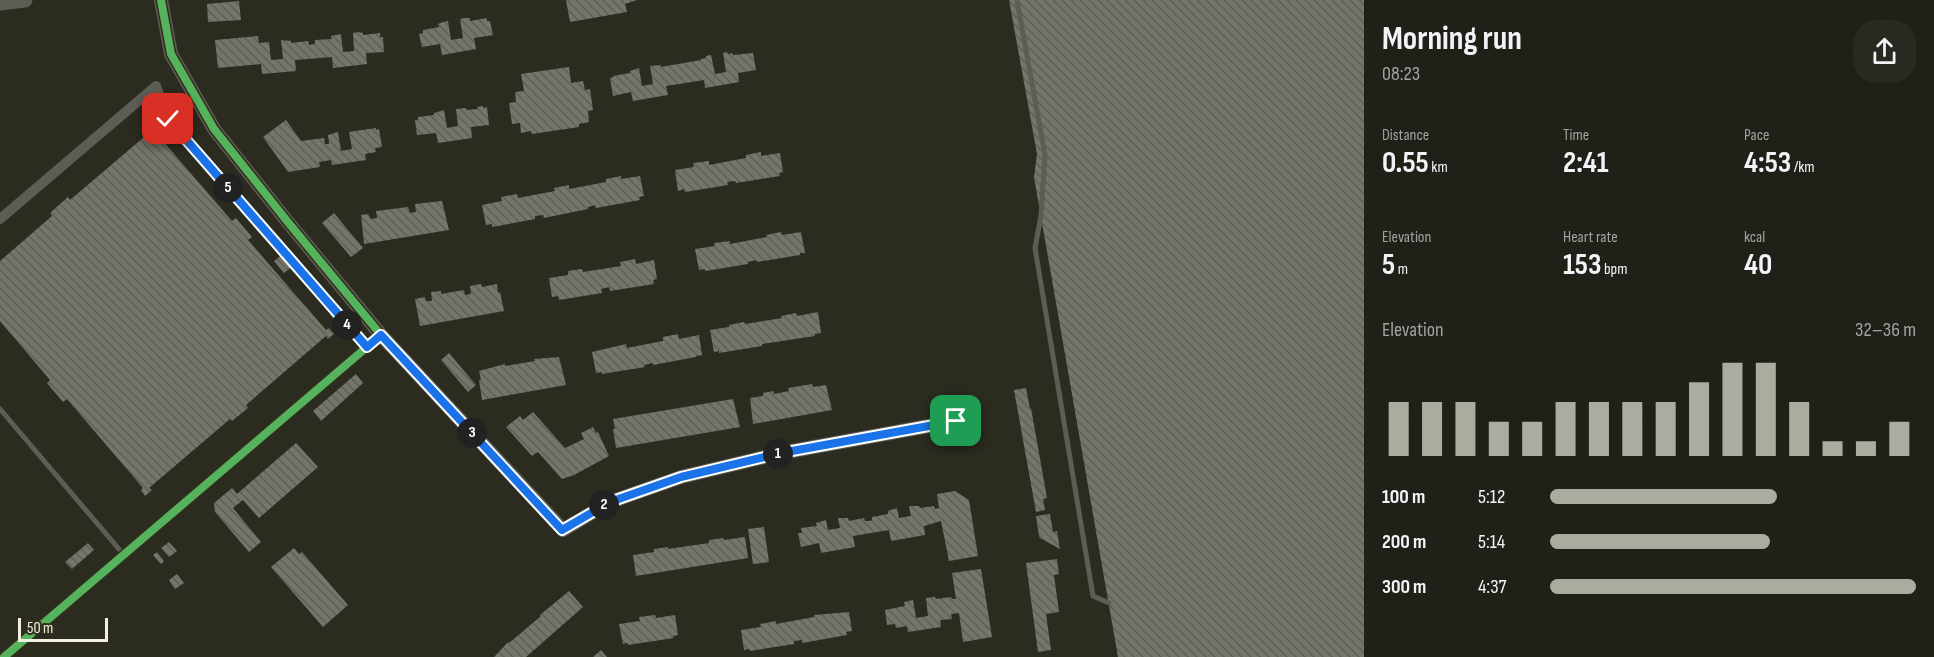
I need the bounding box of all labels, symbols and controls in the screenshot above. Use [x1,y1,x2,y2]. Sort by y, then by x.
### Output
text: Morning run [1382,19,1522,59]
button: share [1853,20,1916,83]
text: 08:23 [1382,62,1420,86]
pin [142,93,193,144]
icon: check [151,102,184,135]
text: Distance [1382,126,1429,145]
text: Time [1563,126,1589,145]
text: Pace [1744,126,1769,145]
text: 0.55 [1382,145,1429,181]
text: 2:41 [1563,145,1609,181]
text: 4:53 [1744,145,1791,181]
text: km [1429,158,1448,177]
text: /km [1791,158,1815,177]
pin: 5 [213,173,243,203]
text: 5 [224,178,232,197]
text: Elevation [1382,228,1431,247]
text: Heart rate [1563,228,1618,247]
text: kcal [1744,228,1765,247]
text: 5 [1382,247,1395,283]
text: 153 [1563,247,1601,283]
text: 40 [1744,247,1772,283]
text: m [1395,260,1408,279]
text: bpm [1601,260,1628,279]
pin: 4 [332,310,362,340]
text: 4 [343,315,351,334]
text: Elevation [1382,318,1444,342]
text: 32–36 m [1855,318,1916,342]
pin [930,395,981,446]
icon: arrive [939,404,972,437]
pin: 3 [457,418,487,448]
text: 3 [468,423,476,442]
pin: 1 [763,439,793,469]
text: 1 [775,444,781,463]
text: 100 m [1382,485,1425,509]
text: 5:12 [1478,485,1505,509]
pin: 2 [589,490,619,520]
text: 2 [600,495,608,514]
text: 200 m [1382,530,1426,554]
text: 5:14 [1478,530,1505,554]
text: 300 m [1382,575,1426,599]
text: 4:37 [1478,575,1507,599]
scale bar [18,615,108,642]
text: 50 m [27,619,53,638]

